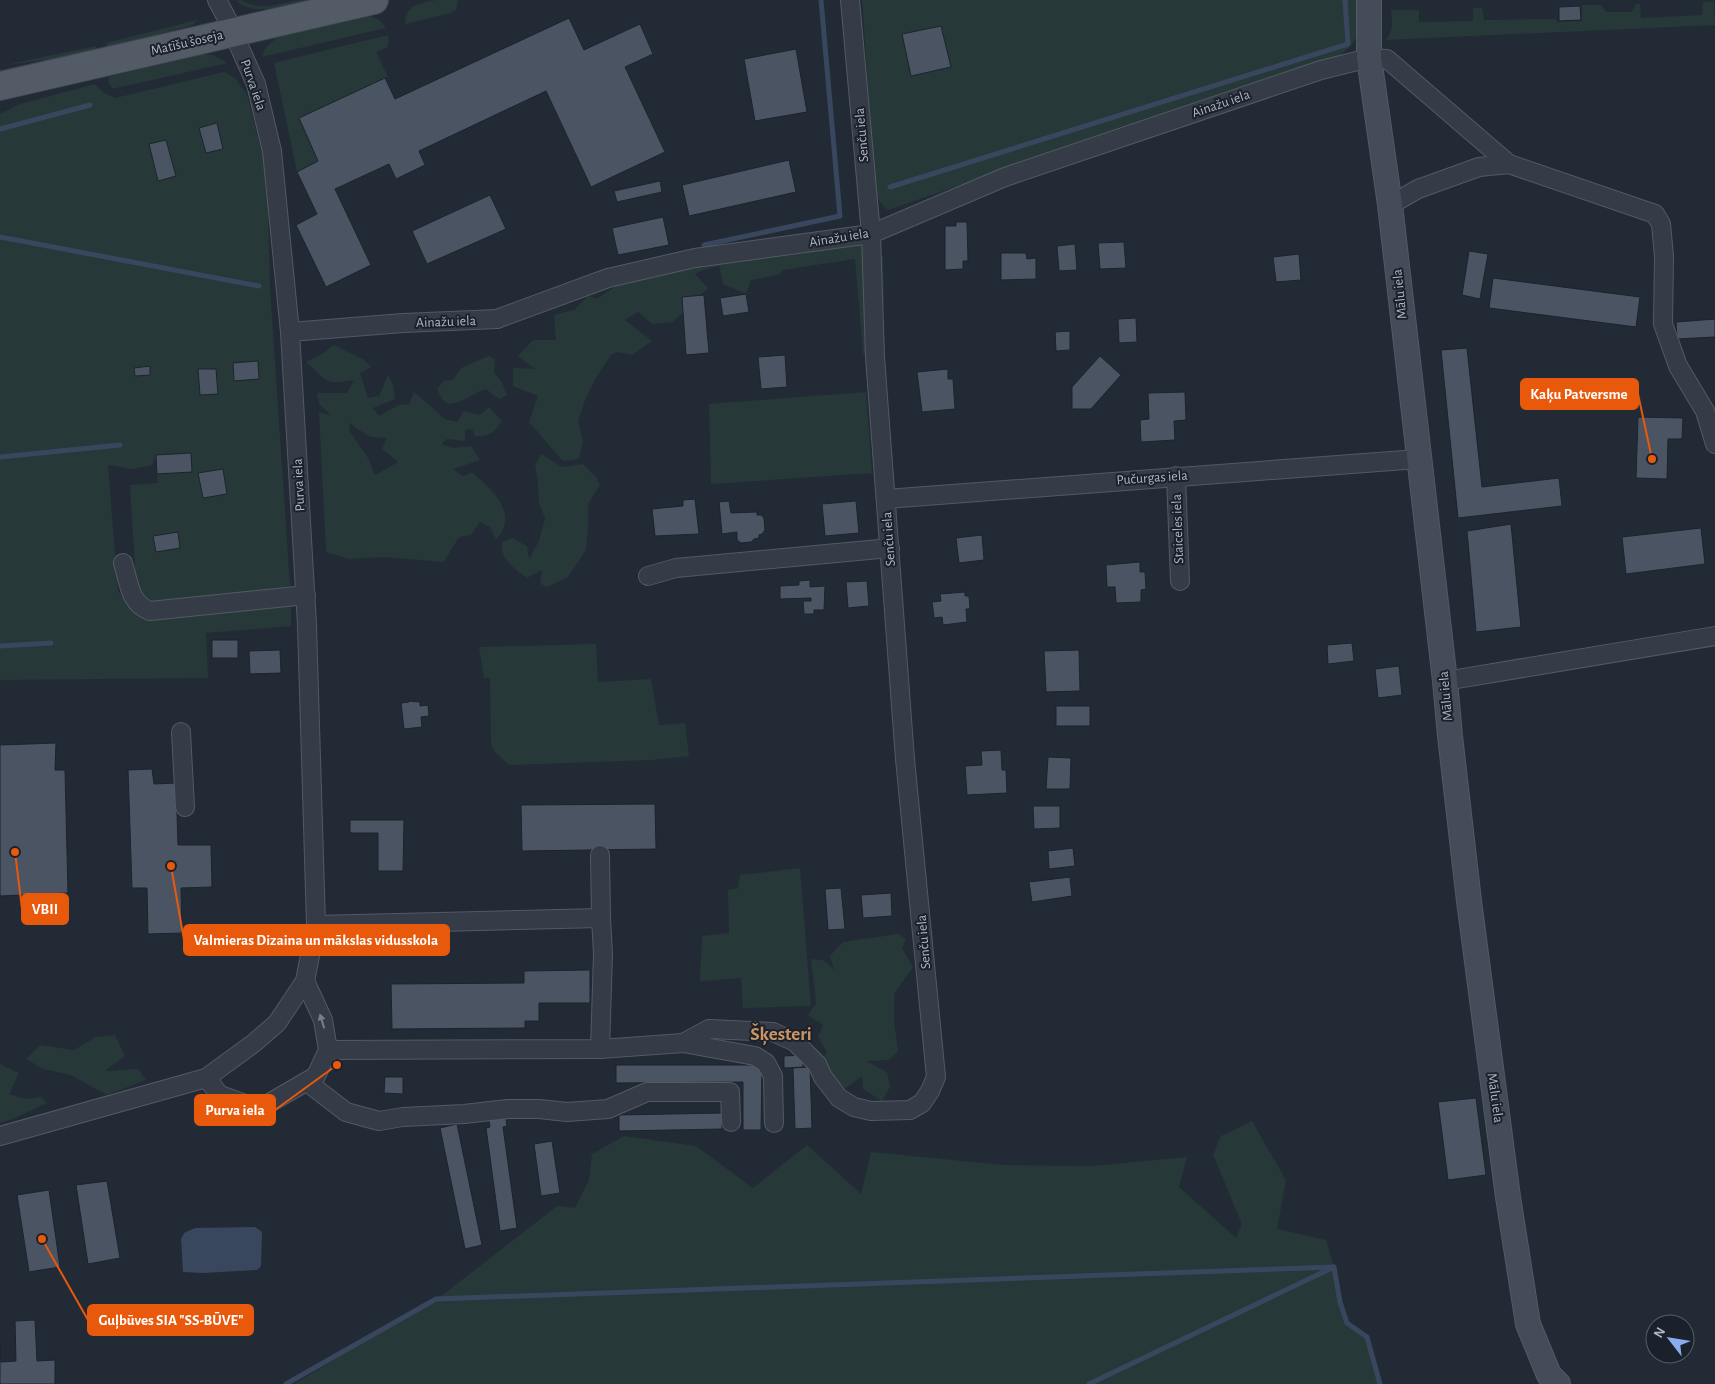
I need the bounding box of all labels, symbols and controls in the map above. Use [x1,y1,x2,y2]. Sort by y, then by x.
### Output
street label: Matīšu šoseja [150,28,225,58]
street label: Purva iela [238,58,268,113]
street label: Ainažu iela [1190,87,1252,120]
street label: Senču iela [853,107,871,163]
street label: Ainažu iela [808,226,870,250]
street label: Mālu iela [1390,268,1410,320]
street label: Ainažu iela [416,314,477,330]
callout: Kaķu Patversme [1521,379,1638,409]
text: Kaķu Patversme [1530,387,1628,404]
street label: Purva iela [291,458,307,512]
street label: Pučurgas iela [1116,468,1189,487]
street label: Staiceles iela [1170,493,1186,564]
street label: Senču iela [880,511,898,567]
street label: Mālu iela [1437,670,1455,722]
callout: VBII [22,894,68,924]
text: VBII [32,902,58,917]
street label: Senču iela [915,914,933,970]
callout: Valmieras Dizaina un mākslas vidusskola [184,925,449,955]
text: Valmieras Dizaina un mākslas vidusskola [194,933,438,948]
one-way arrow [317,1013,325,1028]
district label: Šķesteri [750,1023,812,1046]
street label: Mālu iela [1485,1072,1505,1124]
callout: Purva iela [195,1095,275,1125]
text: Purva iela [205,1103,265,1118]
callout: Guļbūves SIA "SS-BŪVE" [88,1305,253,1335]
text: Guļbūves SIA "SS-BŪVE" [98,1311,244,1330]
north arrow [1645,1314,1695,1364]
text: N [1651,1325,1668,1341]

